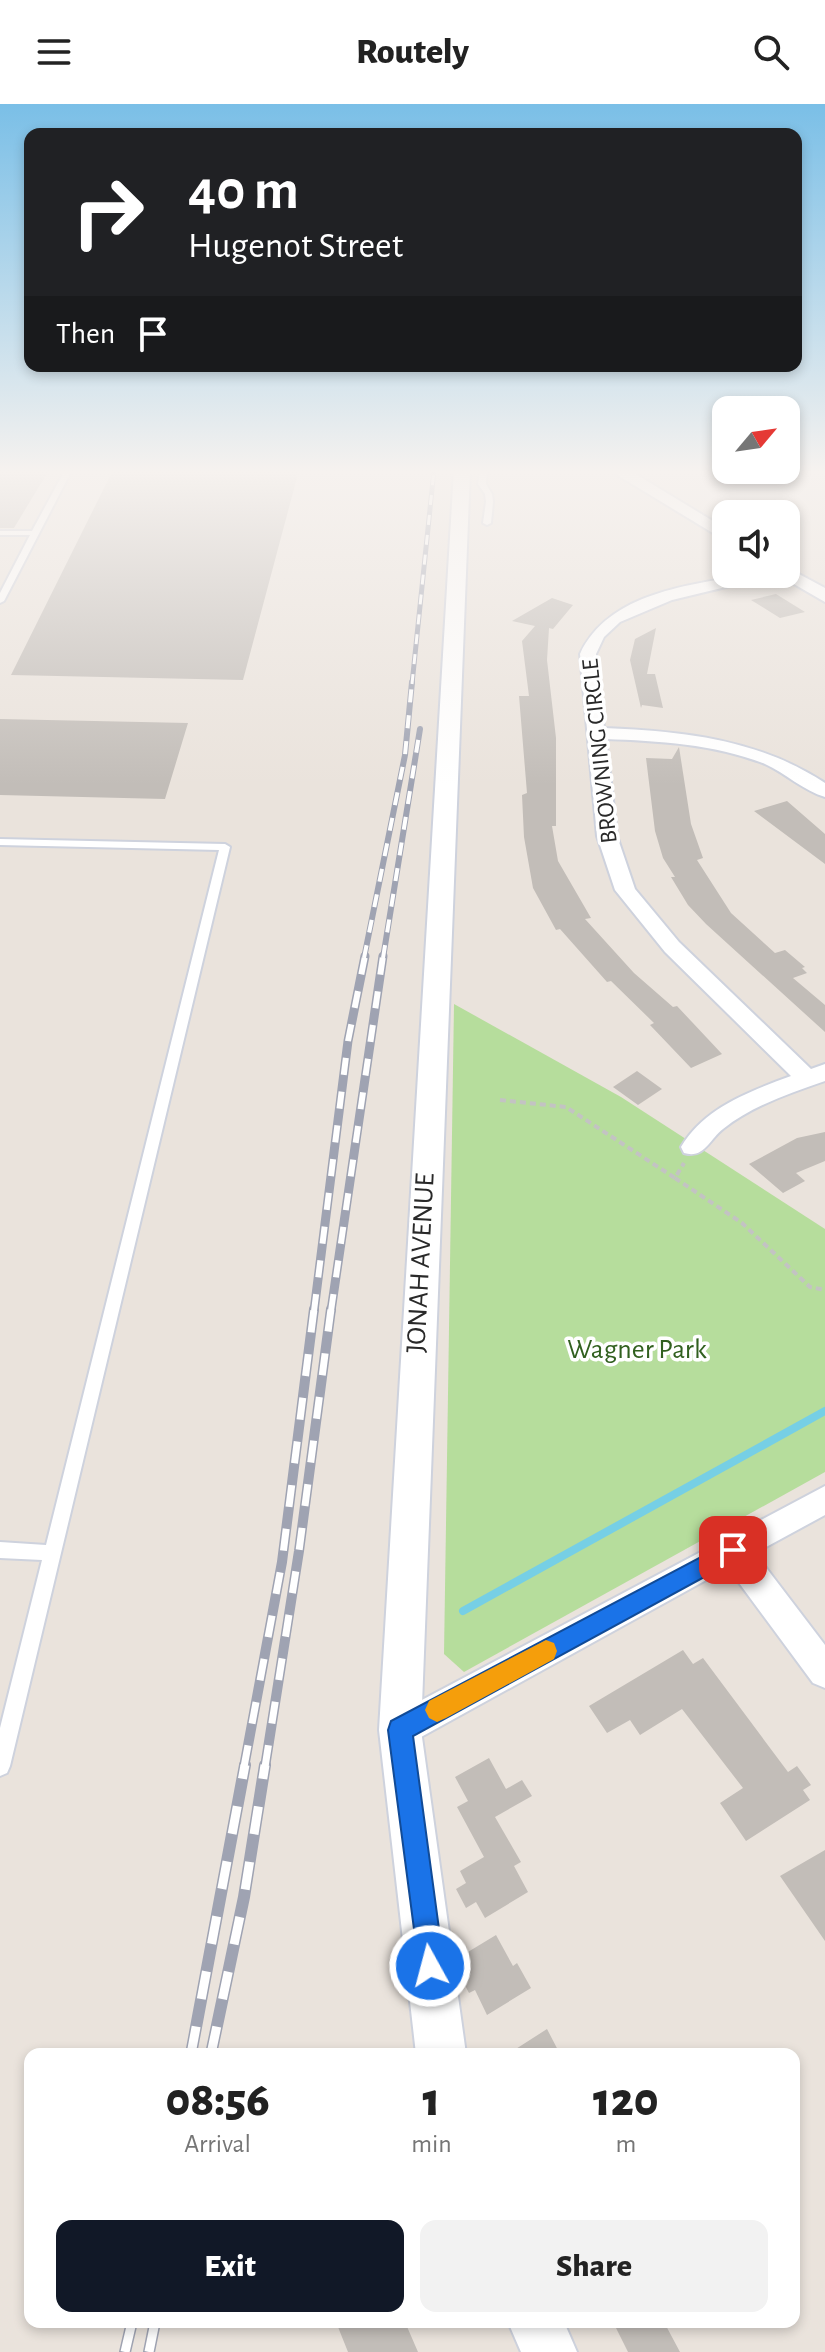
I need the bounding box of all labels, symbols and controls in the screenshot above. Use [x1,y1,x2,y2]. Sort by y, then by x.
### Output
icon: menu [32,30,76,74]
icon: search [749,30,793,74]
text: Routely [356,34,469,70]
icon: right [56,160,160,264]
text: 40 m [188,163,299,219]
text: Hugenot Street [188,228,403,264]
icon: arrive [131,312,175,356]
text: Then [56,319,115,349]
north arrow [712,396,800,484]
map controls [712,396,800,588]
button: sound [712,500,800,588]
street label: BROWNING CIRCLE [578,657,622,844]
street label: JONAH AVENUE [402,1172,440,1354]
park label: Wagner Park [567,1336,707,1364]
pin [699,1516,767,1584]
icon: arrive [711,1528,755,1572]
position arrow [388,1924,472,2008]
text: 08:56 [165,2077,270,2125]
text: 1 [423,2077,440,2125]
text: 120 [593,2077,659,2125]
text: Arrival [184,2131,251,2157]
text: min [411,2131,452,2157]
text: m [615,2131,636,2157]
button: Exit [56,2220,404,2312]
button: Share [420,2220,768,2312]

